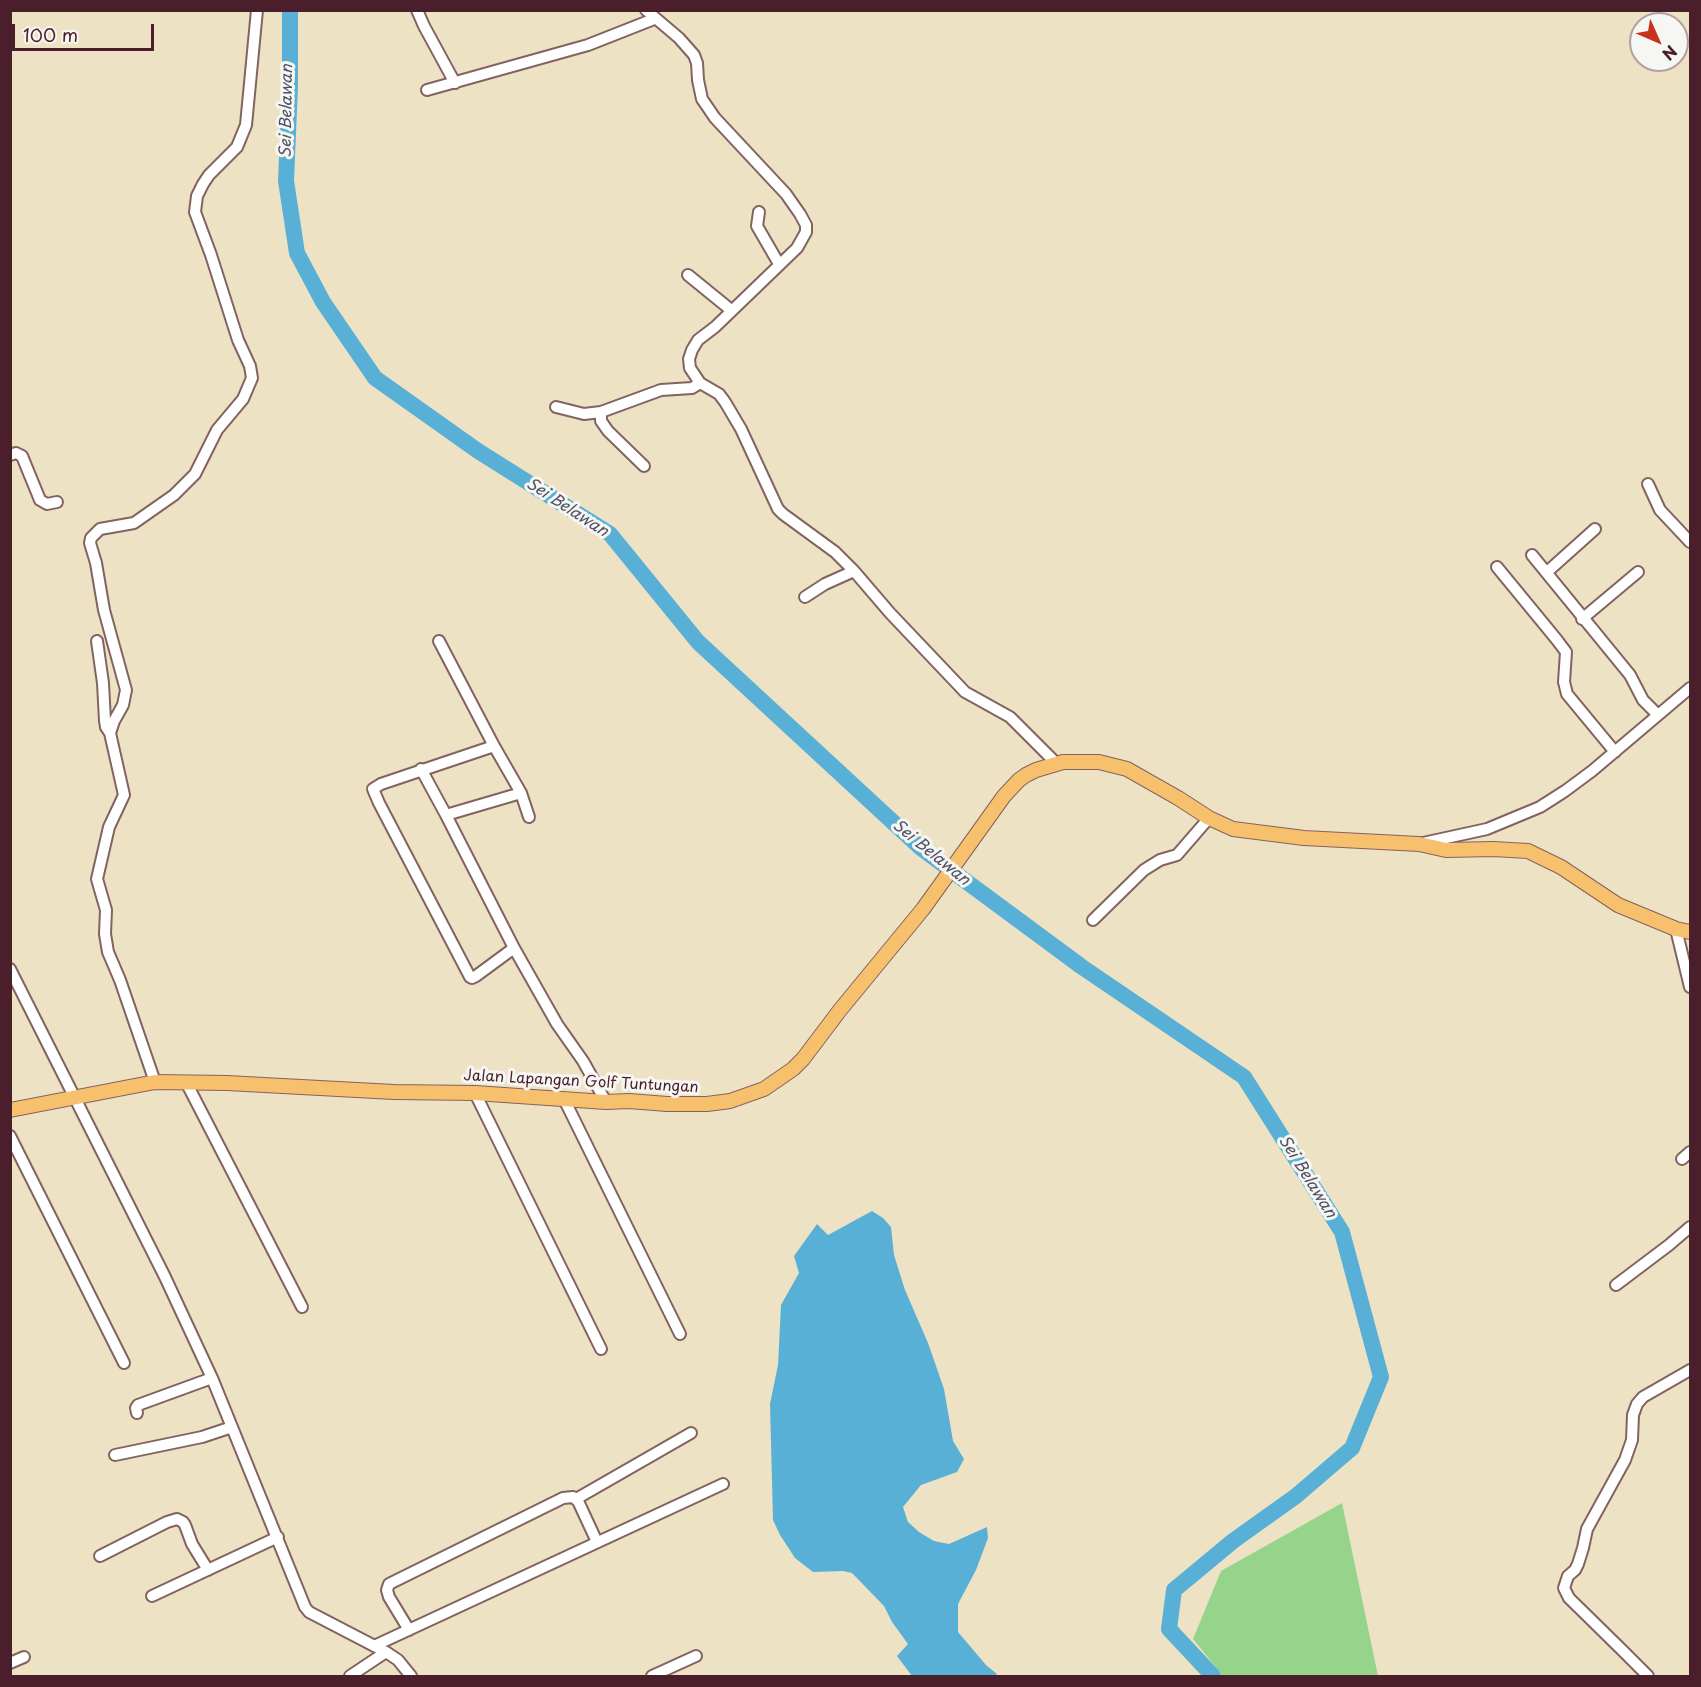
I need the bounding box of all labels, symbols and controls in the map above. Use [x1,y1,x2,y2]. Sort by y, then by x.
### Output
scale bar [15,12,158,50]
north arrow [1629,12,1689,72]
text: 100 m [23,21,78,48]
text: N [1657,40,1683,66]
water label: Sei Belawan [277,64,297,158]
water label: Sei Belawan [523,475,611,541]
water label: Sei Belawan [889,816,973,890]
street label: Jalan Lapangan Golf Tuntungan [463,1067,699,1097]
water label: Sei Belawan [1274,1132,1340,1222]

